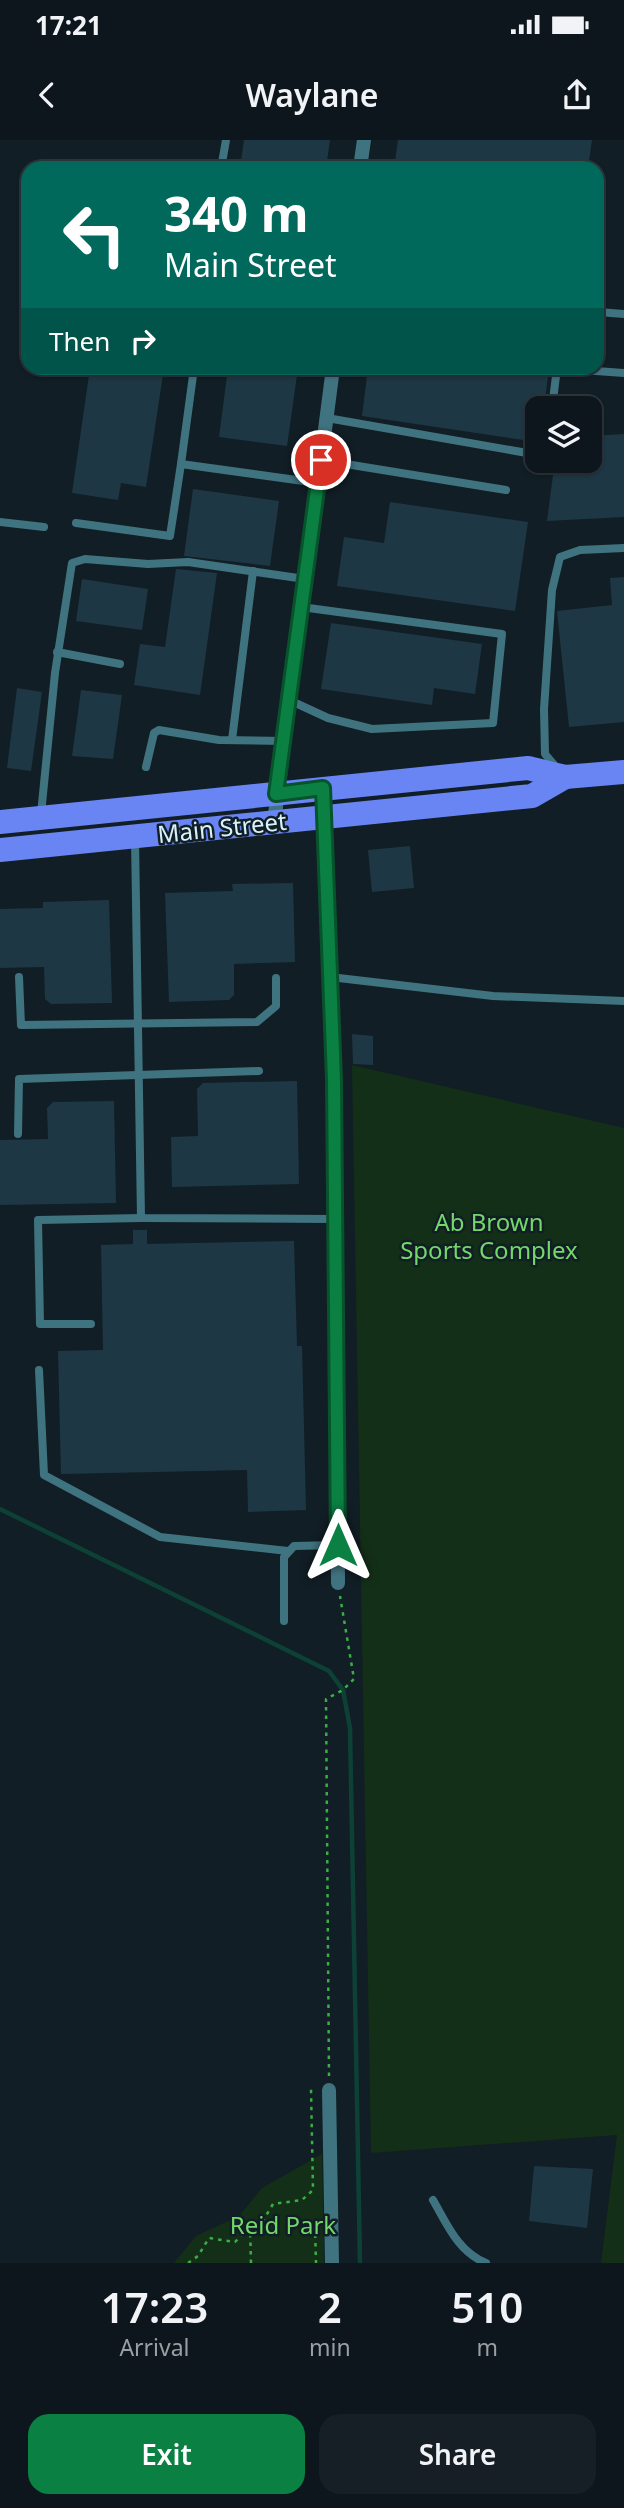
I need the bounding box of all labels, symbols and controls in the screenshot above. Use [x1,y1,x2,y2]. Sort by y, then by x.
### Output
text: 17:21 [35,7,102,43]
text: Waylane [245,73,379,116]
icon: back [28,76,66,114]
icon: share [558,76,596,114]
text: 340 m [164,180,309,246]
icon: left [49,189,140,280]
text: Main Street [164,243,337,286]
icon: right [124,322,162,360]
text: Then [49,323,110,359]
map controls [525,396,602,473]
button: layers [525,396,602,473]
pin [291,430,351,490]
icon: arrive [302,441,340,479]
street label: Main Street [156,804,288,850]
park label: Ab Brown Sports Complex [400,1205,578,1266]
position arrow [301,1508,375,1582]
park label: Reid Park [230,2208,336,2241]
text: 17:23 [101,2278,208,2335]
text: 2 [318,2278,342,2335]
text: 510 [451,2278,523,2335]
text: Arrival [119,2331,190,2363]
text: min [309,2331,351,2363]
text: m [477,2331,498,2363]
button: Exit [28,2414,305,2494]
button: Share [319,2414,596,2494]

